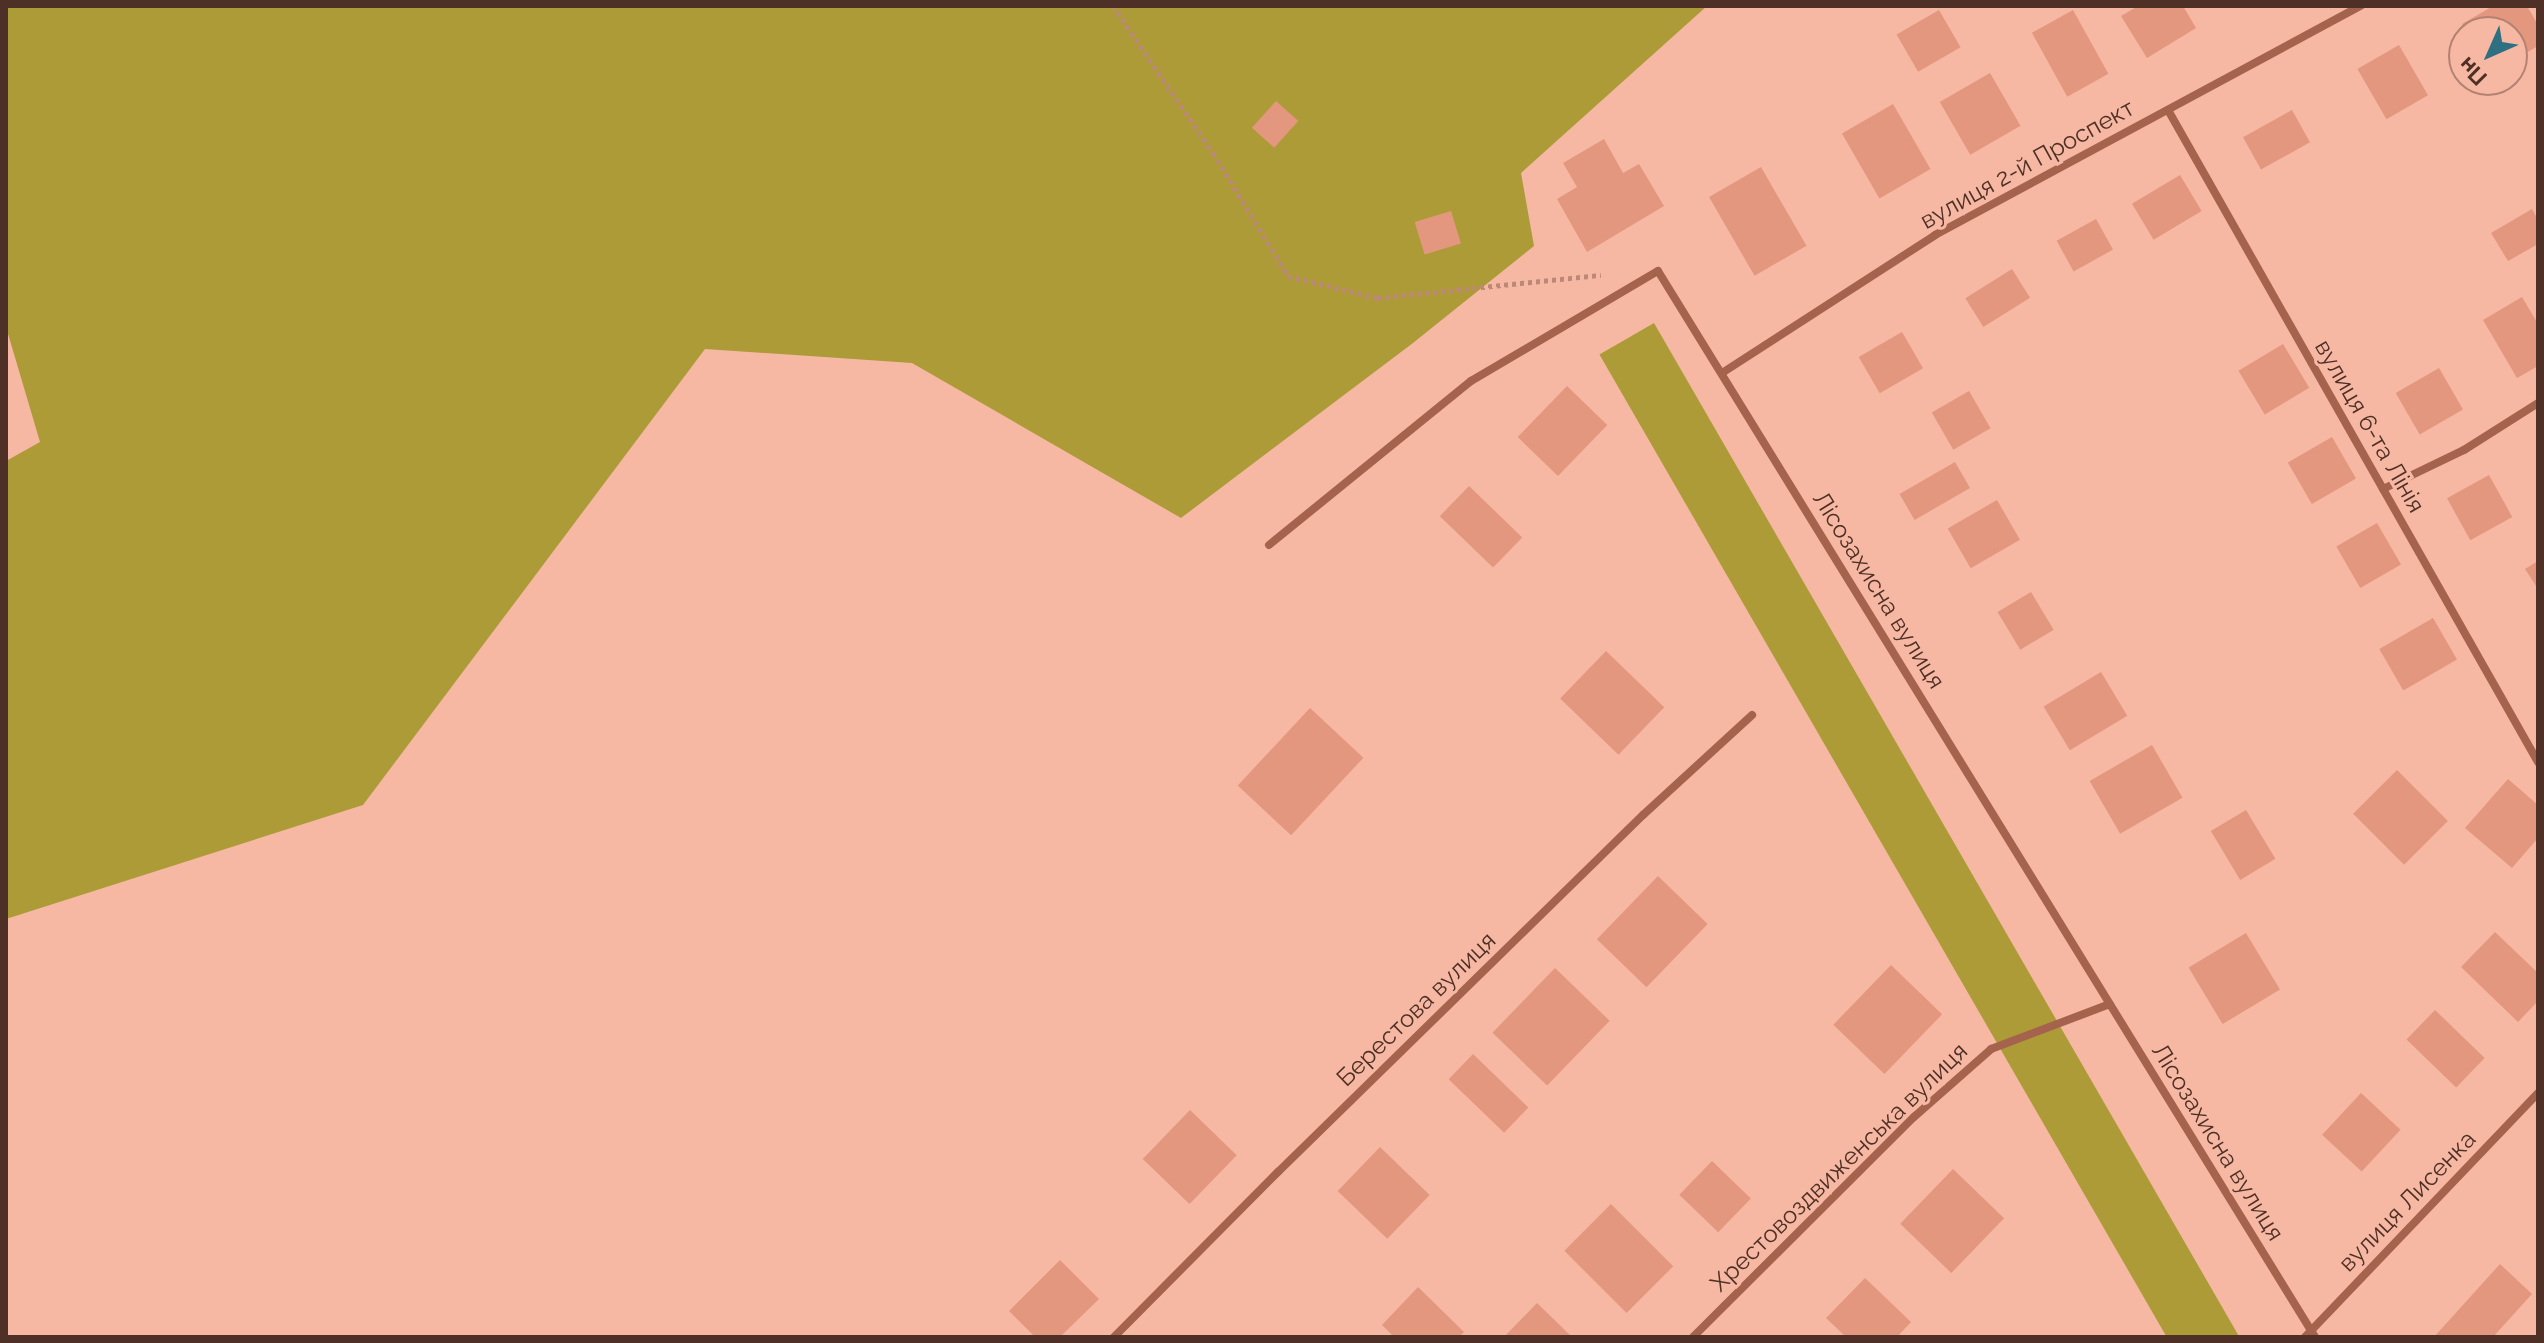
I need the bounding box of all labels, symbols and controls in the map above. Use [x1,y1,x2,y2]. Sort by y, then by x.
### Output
north arrow [2448,16,2528,96]
text: Пн [2453,52,2492,91]
street label: вулиця 2-й Проспект [1915,93,2139,235]
street label: вулиця 6-та Лінія [2309,334,2431,518]
street label: Лісозахисна вулиця [1807,486,1951,694]
street label: Берестова вулиця [1331,926,1501,1092]
street label: Хрестовоздвиженська вулиця [1705,1037,1973,1297]
street label: Лісозахисна вулиця [2146,1038,2290,1246]
street label: вулиця Лисенка [2333,1125,2481,1277]

